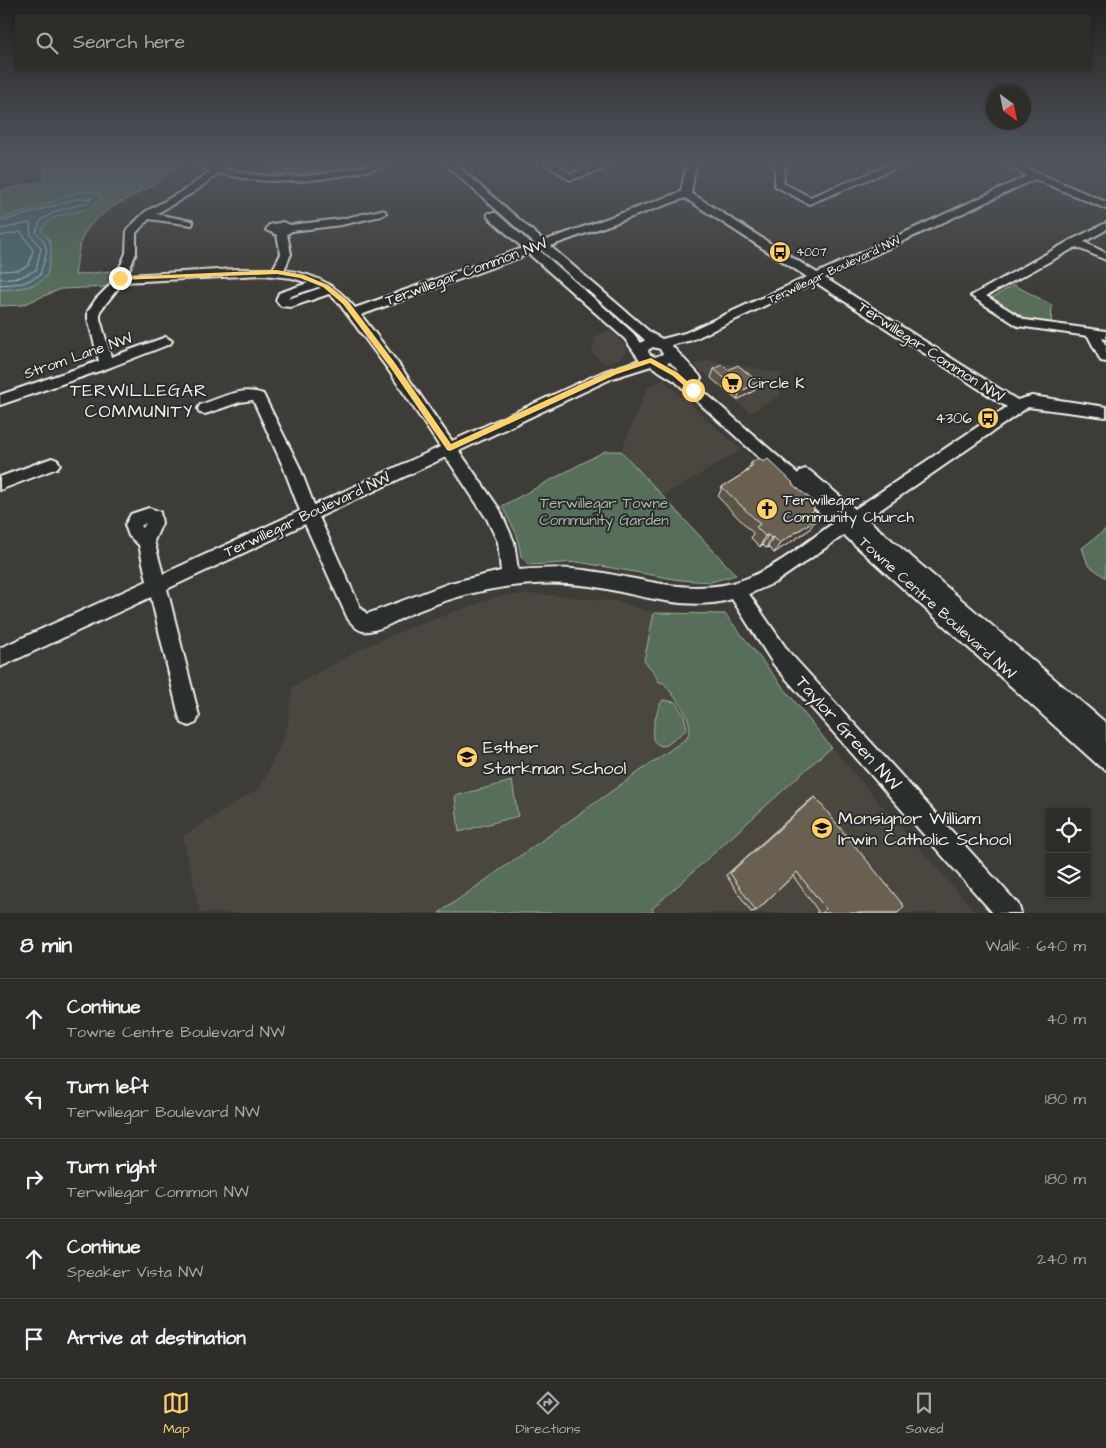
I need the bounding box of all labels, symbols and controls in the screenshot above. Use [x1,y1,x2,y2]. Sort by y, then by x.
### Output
search box [15,15,1091,70]
icon: search [33,29,61,57]
text: Search here [73,29,185,56]
north arrow [986,85,1031,130]
street label: Terwillegar Boulevard NW [765,231,904,309]
street label: Terwillegar Common NW [382,233,550,312]
bus stop icon: 4007 [768,240,792,264]
place label: 4007 [796,244,827,261]
route end [109,267,132,290]
street label: Terwillegar Common NW [853,297,1008,408]
street label: Strom Lane NW [21,328,135,384]
supermarket icon: Circle K [720,371,744,395]
place label: Circle K [748,373,804,394]
district label: TERWILLEGAR COMMUNITY [70,378,208,424]
route start [682,379,705,402]
bus stop icon: 4306 [976,406,1000,430]
place label: 4306 [935,408,973,429]
street label: Terwillegar Boulevard NW [221,467,394,564]
place label: Terwillegar Community Church [783,490,915,529]
park label: Terwillegar Towne Community Garden [539,493,669,532]
church icon: Terwillegar Community Church [755,497,779,521]
street label: Towne Centre Boulevard NW [854,532,1020,684]
street label: Taylor Green NW [789,670,906,797]
place label: Esther Starkman School [483,735,626,781]
school or university icon: Esther Starkman School [455,745,479,769]
place label: Monsignor William Irwin Catholic School [838,806,1012,852]
map controls [1046,808,1091,898]
button: locate [1046,808,1091,853]
school or university icon: Monsignor William Irwin Catholic School [810,816,834,840]
button: layers [1046,853,1091,898]
text: 8 min [20,931,72,960]
text: Walk · 640 m [986,935,1086,957]
text: Continue [67,994,141,1021]
icon: ahead [20,1005,48,1033]
text: 40 m [1046,1008,1086,1030]
text: Towne Centre Boulevard NW [67,1021,285,1043]
text: Turn left [67,1074,148,1101]
icon: left [20,1085,48,1113]
text: 180 m [1045,1088,1086,1110]
text: Terwillegar Boulevard NW [67,1101,260,1123]
text: Turn right [67,1154,156,1181]
icon: right [20,1165,48,1193]
text: 180 m [1045,1168,1086,1190]
text: Terwillegar Common NW [67,1181,249,1203]
text: Continue [67,1234,141,1261]
icon: ahead [20,1245,48,1273]
text: 240 m [1037,1248,1086,1270]
text: Speaker Vista NW [67,1261,203,1283]
icon: arrive [20,1325,48,1353]
text: Arrive at destination [67,1325,246,1352]
tab: Map [162,1389,190,1439]
tab: Directions [515,1389,580,1439]
tab: Saved [905,1389,944,1439]

